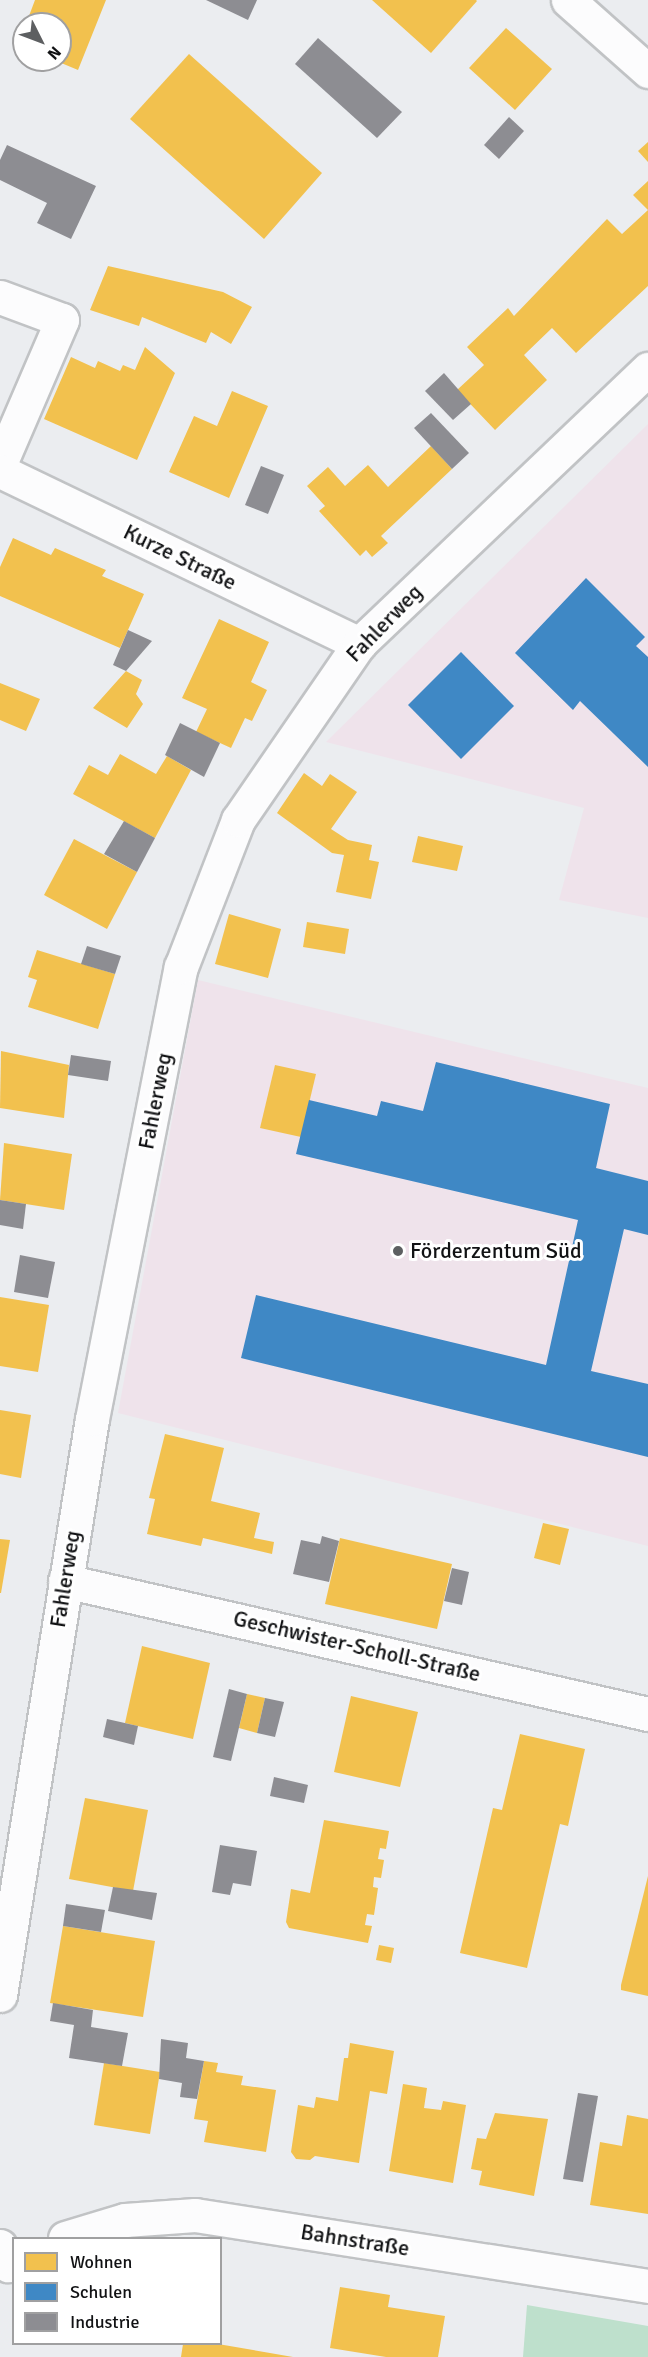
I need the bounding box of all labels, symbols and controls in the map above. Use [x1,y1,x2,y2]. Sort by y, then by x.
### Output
north arrow [12,12,72,72]
text: N [43,42,65,64]
street label: Kurze Straße [119,518,241,596]
street label: Fahlerweg [340,579,428,667]
street label: Fahlerweg [133,1050,177,1152]
place label: Förderzentum Süd [410,1238,582,1264]
marker: Förderzentum Süd [391,1244,405,1258]
street label: Fahlerweg [44,1529,86,1629]
street label: Geschwister-Scholl-Straße [231,1605,483,1687]
street label: Bahnstraße [299,2218,411,2262]
legend [12,2237,222,2345]
text: Wohnen [70,2251,132,2273]
text: Schulen [70,2281,132,2303]
text: Industrie [70,2311,140,2333]

